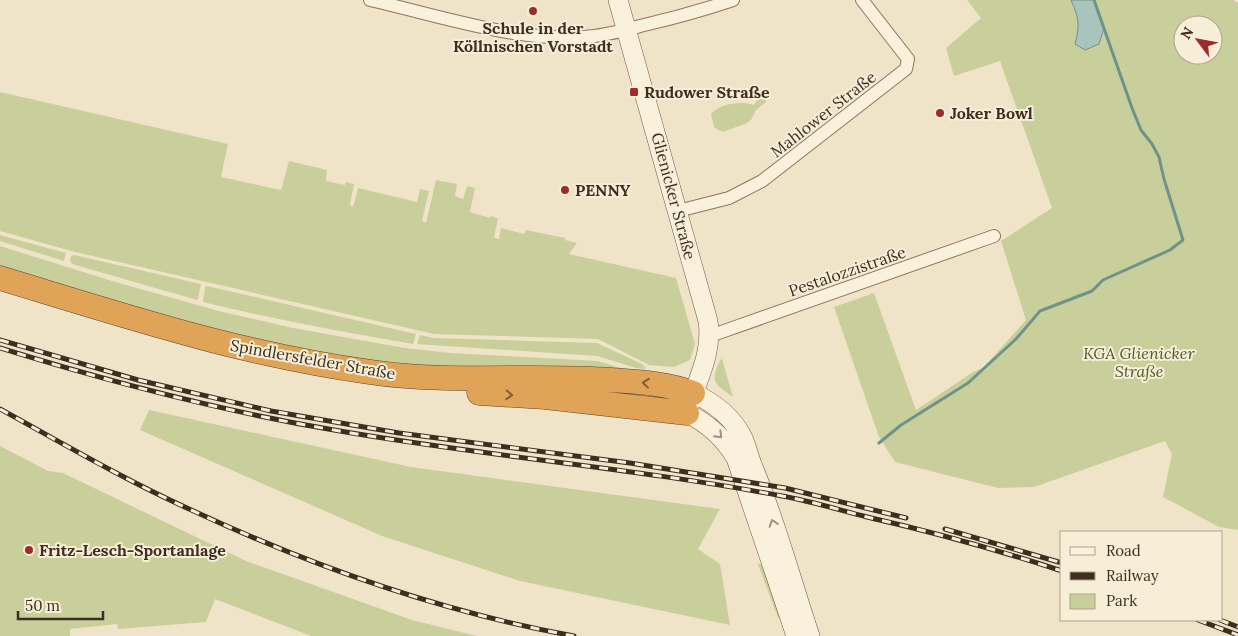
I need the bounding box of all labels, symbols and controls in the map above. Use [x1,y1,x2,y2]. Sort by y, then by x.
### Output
marker: Schule in der Köllnischen Vorstadt [527,5,539,17]
north arrow [1173,15,1223,65]
place label: Schule in der Köllnischen Vorstadt [453,18,613,56]
text: N [1176,24,1198,42]
street label: Mahlower Straße [766,66,880,161]
place label: Rudower Straße [644,82,770,102]
marker: Rudower Straße [628,86,640,98]
place label: Joker Bowl [950,103,1033,123]
marker: Joker Bowl [934,107,946,119]
street label: Glienicker Straße [647,130,701,262]
place label: PENNY [575,180,631,200]
marker: PENNY [559,184,571,196]
street label: Pestalozzistraße [786,241,909,300]
street label: Spindlersfelder Straße [229,335,397,383]
park label: KGA Glienicker Straße [1083,343,1195,381]
one-way arrow [641,378,649,389]
one-way arrow [505,389,513,400]
one-way arrow [713,429,722,438]
one-way arrow [769,520,779,528]
legend [1060,531,1223,621]
place label: Fritz-Lesch-Sportanlage [39,540,226,560]
text: Road [1106,541,1141,560]
marker: Fritz-Lesch-Sportanlage [23,544,35,556]
text: Railway [1106,566,1159,585]
scale bar [18,588,102,620]
text: Park [1106,591,1137,610]
text: 50 m [25,596,60,615]

